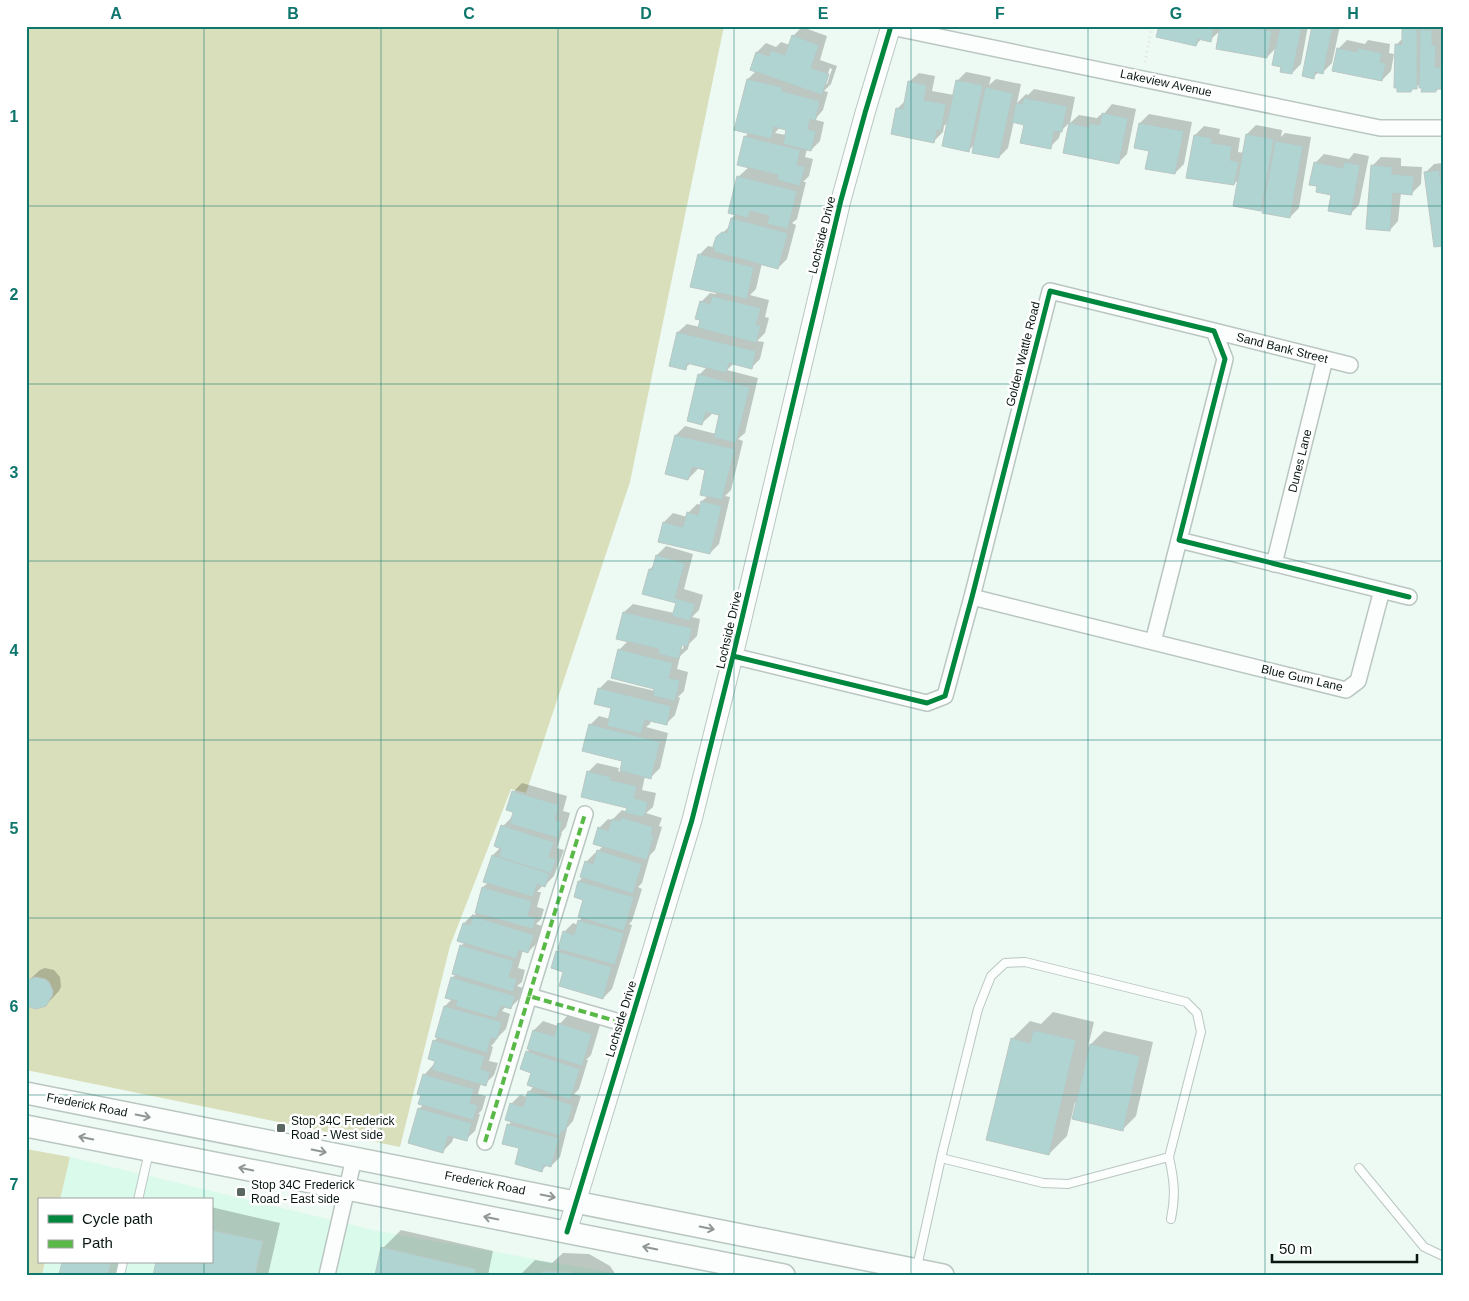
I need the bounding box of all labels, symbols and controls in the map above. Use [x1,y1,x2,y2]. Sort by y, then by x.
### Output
text: A [110,5,122,22]
text: B [287,5,299,22]
text: C [463,5,475,22]
text: D [640,5,652,22]
text: E [818,5,829,22]
text: F [995,5,1005,22]
text: G [1170,5,1182,22]
text: H [1347,5,1359,22]
street label: Lakeview Avenue [1119,66,1213,100]
text: 1 [10,108,19,125]
street label: Lochside Drive [806,194,838,275]
text: 2 [10,286,19,303]
street label: Golden Wattle Road [1003,300,1043,408]
street label: Sand Bank Street [1235,330,1330,366]
street label: Dunes Lane [1285,428,1315,494]
text: 3 [10,464,19,481]
street label: Lochside Drive [713,589,745,670]
text: 4 [10,642,19,659]
street label: Blue Gum Lane [1260,662,1345,694]
text: 5 [10,820,19,837]
street label: Lochside Drive [603,979,639,1059]
text: 6 [10,998,19,1015]
street label: Frederick Road [45,1090,129,1120]
one-way arrow [134,1112,150,1122]
place label: Stop 34C Frederick Road - West side [291,1114,395,1142]
marker: Stop 34C Frederick Road - West side [275,1122,287,1134]
one-way arrow [79,1132,95,1142]
one-way arrow [311,1147,327,1156]
one-way arrow [238,1164,254,1174]
street label: Frederick Road [443,1168,527,1198]
text: 7 [10,1176,19,1193]
place label: Stop 34C Frederick Road - East side [251,1178,355,1206]
marker: Stop 34C Frederick Road - East side [235,1186,247,1198]
one-way arrow [539,1191,555,1201]
legend [38,1198,212,1264]
text: Cycle path [82,1210,153,1227]
one-way arrow [483,1212,499,1222]
one-way arrow [698,1223,714,1233]
scale bar [1272,1231,1416,1263]
text: Path [82,1234,113,1251]
text: 50 m [1279,1240,1312,1257]
one-way arrow [643,1243,659,1252]

